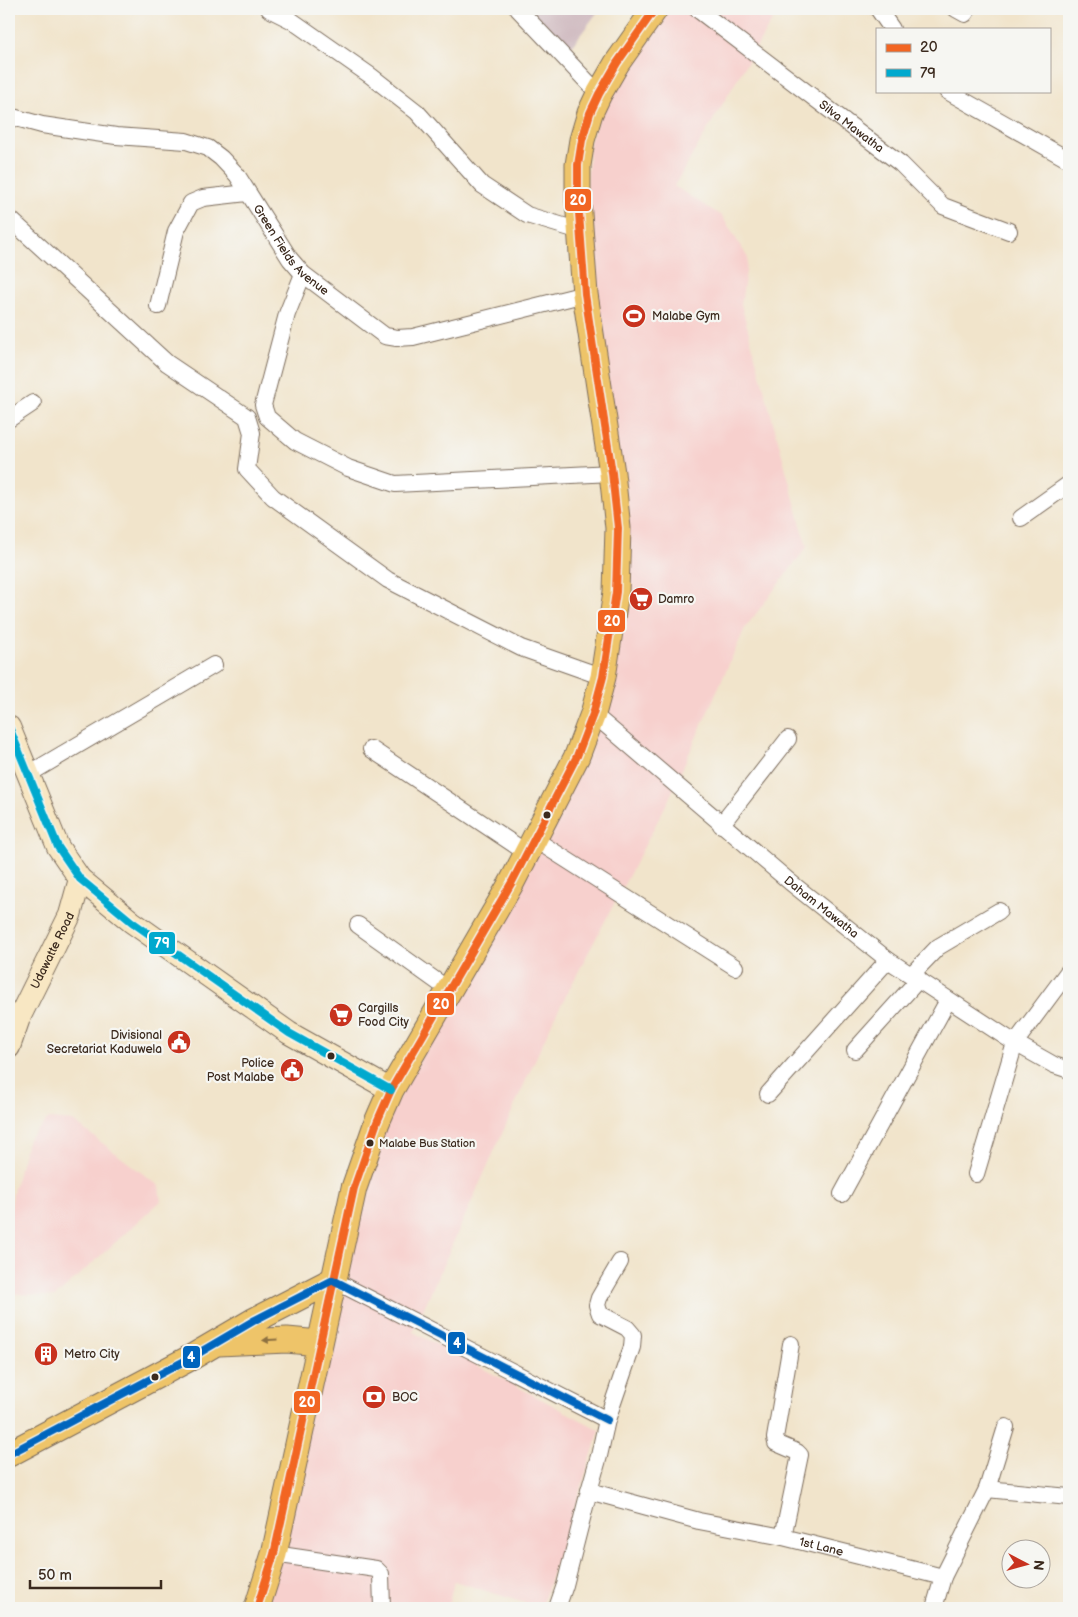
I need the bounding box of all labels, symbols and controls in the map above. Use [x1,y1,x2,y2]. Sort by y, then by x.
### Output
legend [876,28,1050,92]
text: 20 [920,38,938,57]
text: 79 [920,64,936,83]
street label: Silva Mawatha [816,97,887,156]
line badge: 20 [564,188,592,212]
text: 20 [570,192,587,209]
street label: Green Fields Avenue [250,202,332,299]
sports icon: Malabe Gym [621,303,647,329]
place label: Malabe Gym [652,309,720,324]
supermarket icon: Damro [628,586,654,612]
place label: Damro [658,592,694,607]
line badge: 20 [597,609,626,633]
text: 20 [604,613,621,630]
unlabelled marker [542,810,552,820]
street label: Daham Mawatha [781,873,862,942]
street label: Udawatte Road [28,910,78,992]
line badge: 79 [148,931,176,955]
text: 79 [154,935,170,952]
line badge: 20 [426,992,455,1016]
text: 20 [433,996,450,1013]
place label: Cargills Food City [358,1001,410,1030]
supermarket icon: Cargills Food City [328,1002,354,1028]
place label: Divisional Secretariat Kaduwela [47,1028,162,1057]
public building icon: Divisional Secretariat Kaduwela [166,1029,192,1055]
unlabelled marker [326,1051,336,1061]
place label: Police Post Malabe [207,1056,274,1085]
public building icon: Police Post Malabe [279,1057,305,1083]
place label: Malabe Bus Station [379,1137,475,1150]
marker: Malabe Bus Station [365,1138,375,1148]
line badge: 4 [447,1331,466,1355]
text: 4 [453,1335,462,1352]
one-way arrow [262,1337,278,1345]
building icon: Metro City [33,1341,59,1367]
line badge: 4 [182,1345,201,1369]
place label: Metro City [64,1347,120,1362]
text: 4 [187,1349,196,1366]
unlabelled marker [150,1372,160,1382]
bank icon: BOC [361,1384,387,1410]
line badge: 20 [293,1390,321,1414]
place label: BOC [392,1390,418,1405]
text: 20 [299,1394,316,1411]
street label: 1st Lane [798,1534,845,1560]
north arrow [1000,1540,1050,1590]
scale bar [30,1557,161,1589]
text: N [1029,1559,1047,1571]
text: 50 m [38,1566,72,1585]

